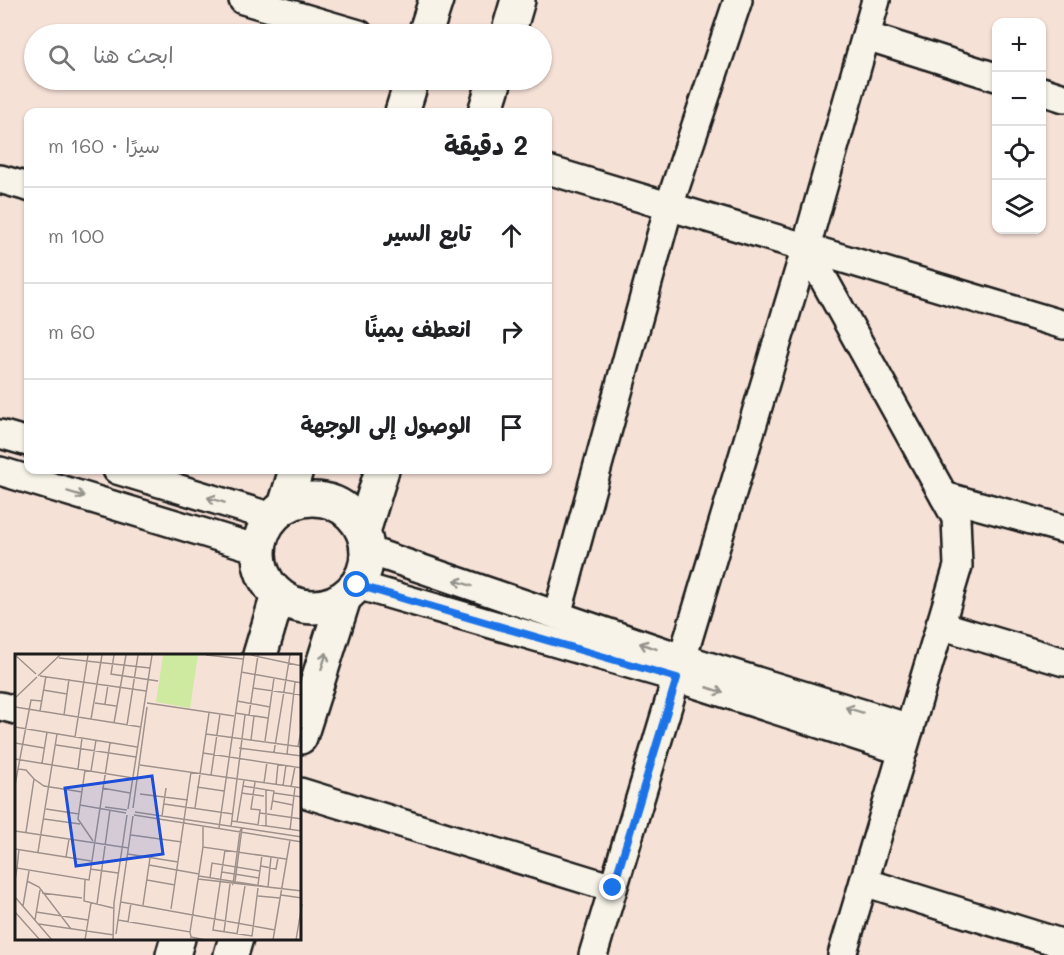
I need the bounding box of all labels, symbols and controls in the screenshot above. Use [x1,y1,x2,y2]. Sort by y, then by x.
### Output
map controls [992,18,1046,234]
button: + [992,18,1046,72]
search box [24,24,552,90]
text: ابحث هنا [93,40,174,69]
icon: search [45,41,78,74]
button: − [992,72,1046,126]
button: locate [992,126,1046,180]
text: 2 دقيقة [444,128,528,162]
text: سيرًا · 160 m [48,132,160,158]
button: layers [992,180,1046,234]
text: تابع السير [385,218,471,247]
icon: ahead [495,219,528,252]
text: 100 m [48,222,104,248]
text: انعطف يمينًا [365,314,471,343]
icon: right [495,315,528,348]
text: 60 m [48,318,95,344]
text: الوصول إلى الوجهة [300,410,471,439]
icon: arrive [495,411,528,444]
one-way arrow [66,489,85,500]
one-way arrow [207,493,226,504]
route start [343,571,369,597]
one-way arrow [454,577,473,588]
one-way arrow [639,640,657,651]
one-way arrow [319,652,330,671]
inset map [15,654,302,940]
one-way arrow [705,685,724,696]
one-way arrow [845,704,864,715]
route end [599,874,625,900]

